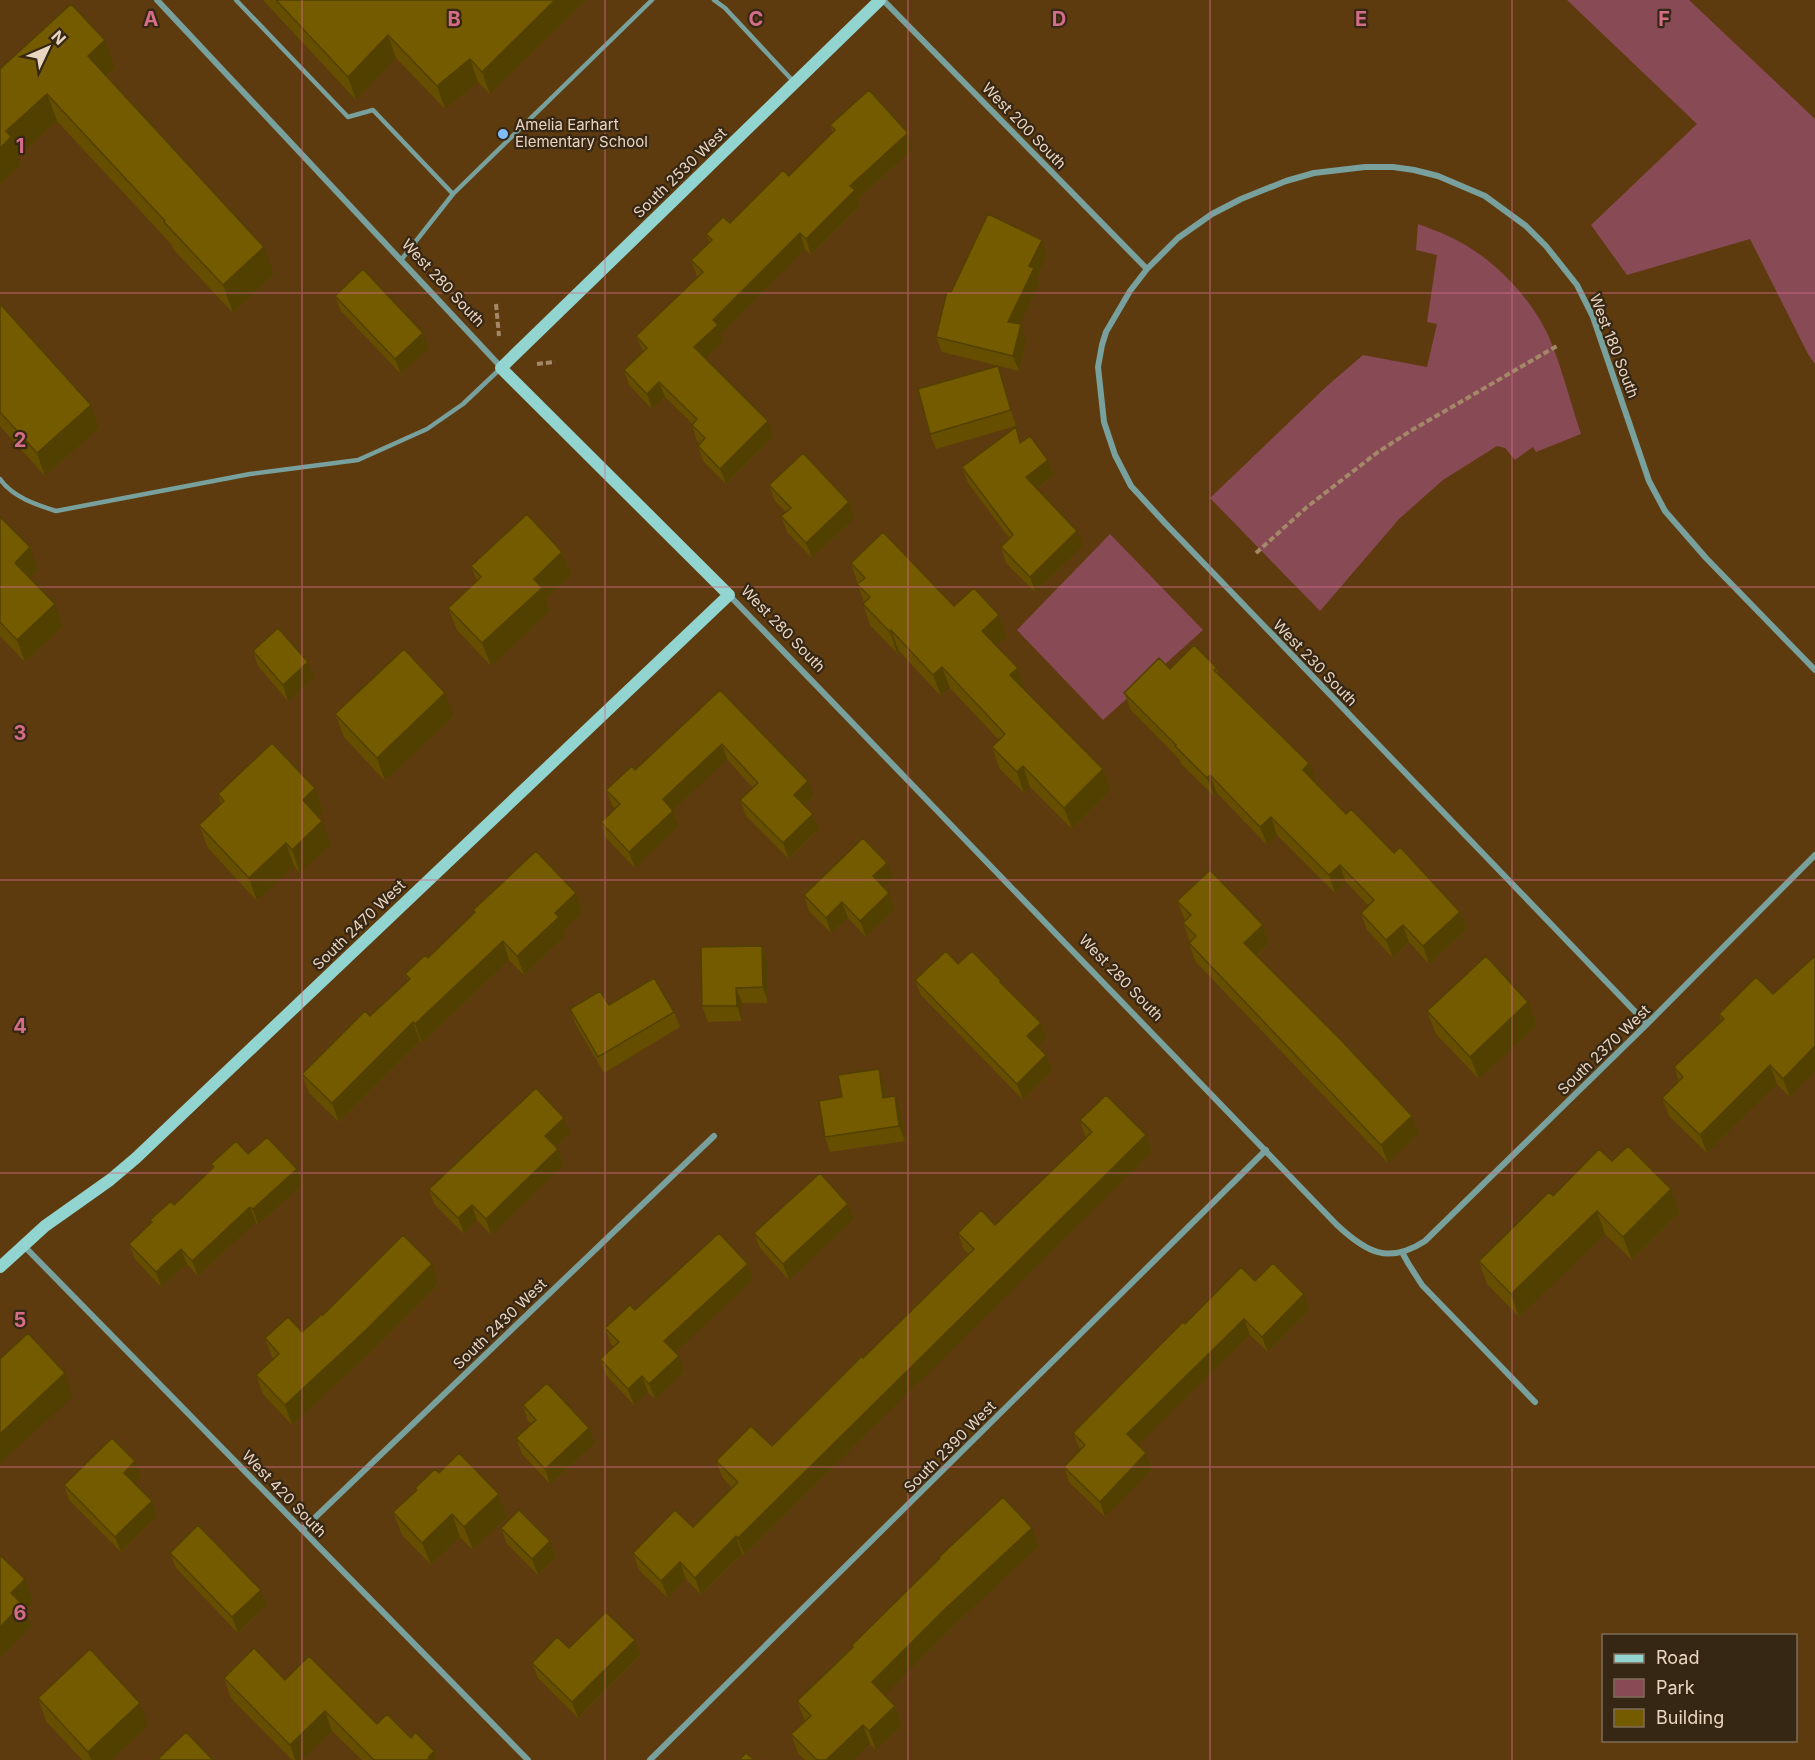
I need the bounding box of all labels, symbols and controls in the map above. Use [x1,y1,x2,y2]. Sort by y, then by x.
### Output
text: A [144,7,159,31]
text: B [447,7,461,31]
text: C [749,7,763,31]
text: D [1052,7,1066,31]
text: E [1355,7,1367,31]
text: F [1658,7,1670,31]
north arrow [18,18,78,78]
text: N [47,26,70,49]
street label: West 200 South [978,78,1071,173]
place label: Amelia Earhart Elementary School [515,115,648,151]
street label: South 2530 West [629,123,730,222]
marker: Amelia Earhart Elementary School [496,127,510,141]
text: 1 [16,134,24,158]
street label: West 280 South [398,235,489,331]
street label: West 180 South [1586,291,1643,401]
text: 2 [14,428,26,452]
street label: West 280 South [737,581,830,676]
street label: West 230 South [1269,615,1362,710]
text: 3 [14,721,26,745]
street label: South 2470 West [308,876,409,974]
street label: West 280 South [1075,930,1168,1025]
street label: South 2370 West [1553,1001,1654,1099]
text: 4 [13,1014,27,1038]
street label: South 2430 West [449,1274,550,1373]
text: 5 [14,1308,26,1332]
street label: South 2390 West [900,1397,1000,1497]
street label: West 420 South [238,1446,331,1541]
text: 6 [14,1601,27,1625]
legend [1602,1634,1797,1742]
text: Road [1656,1647,1699,1668]
text: Park [1656,1677,1695,1698]
text: Building [1656,1707,1724,1728]

